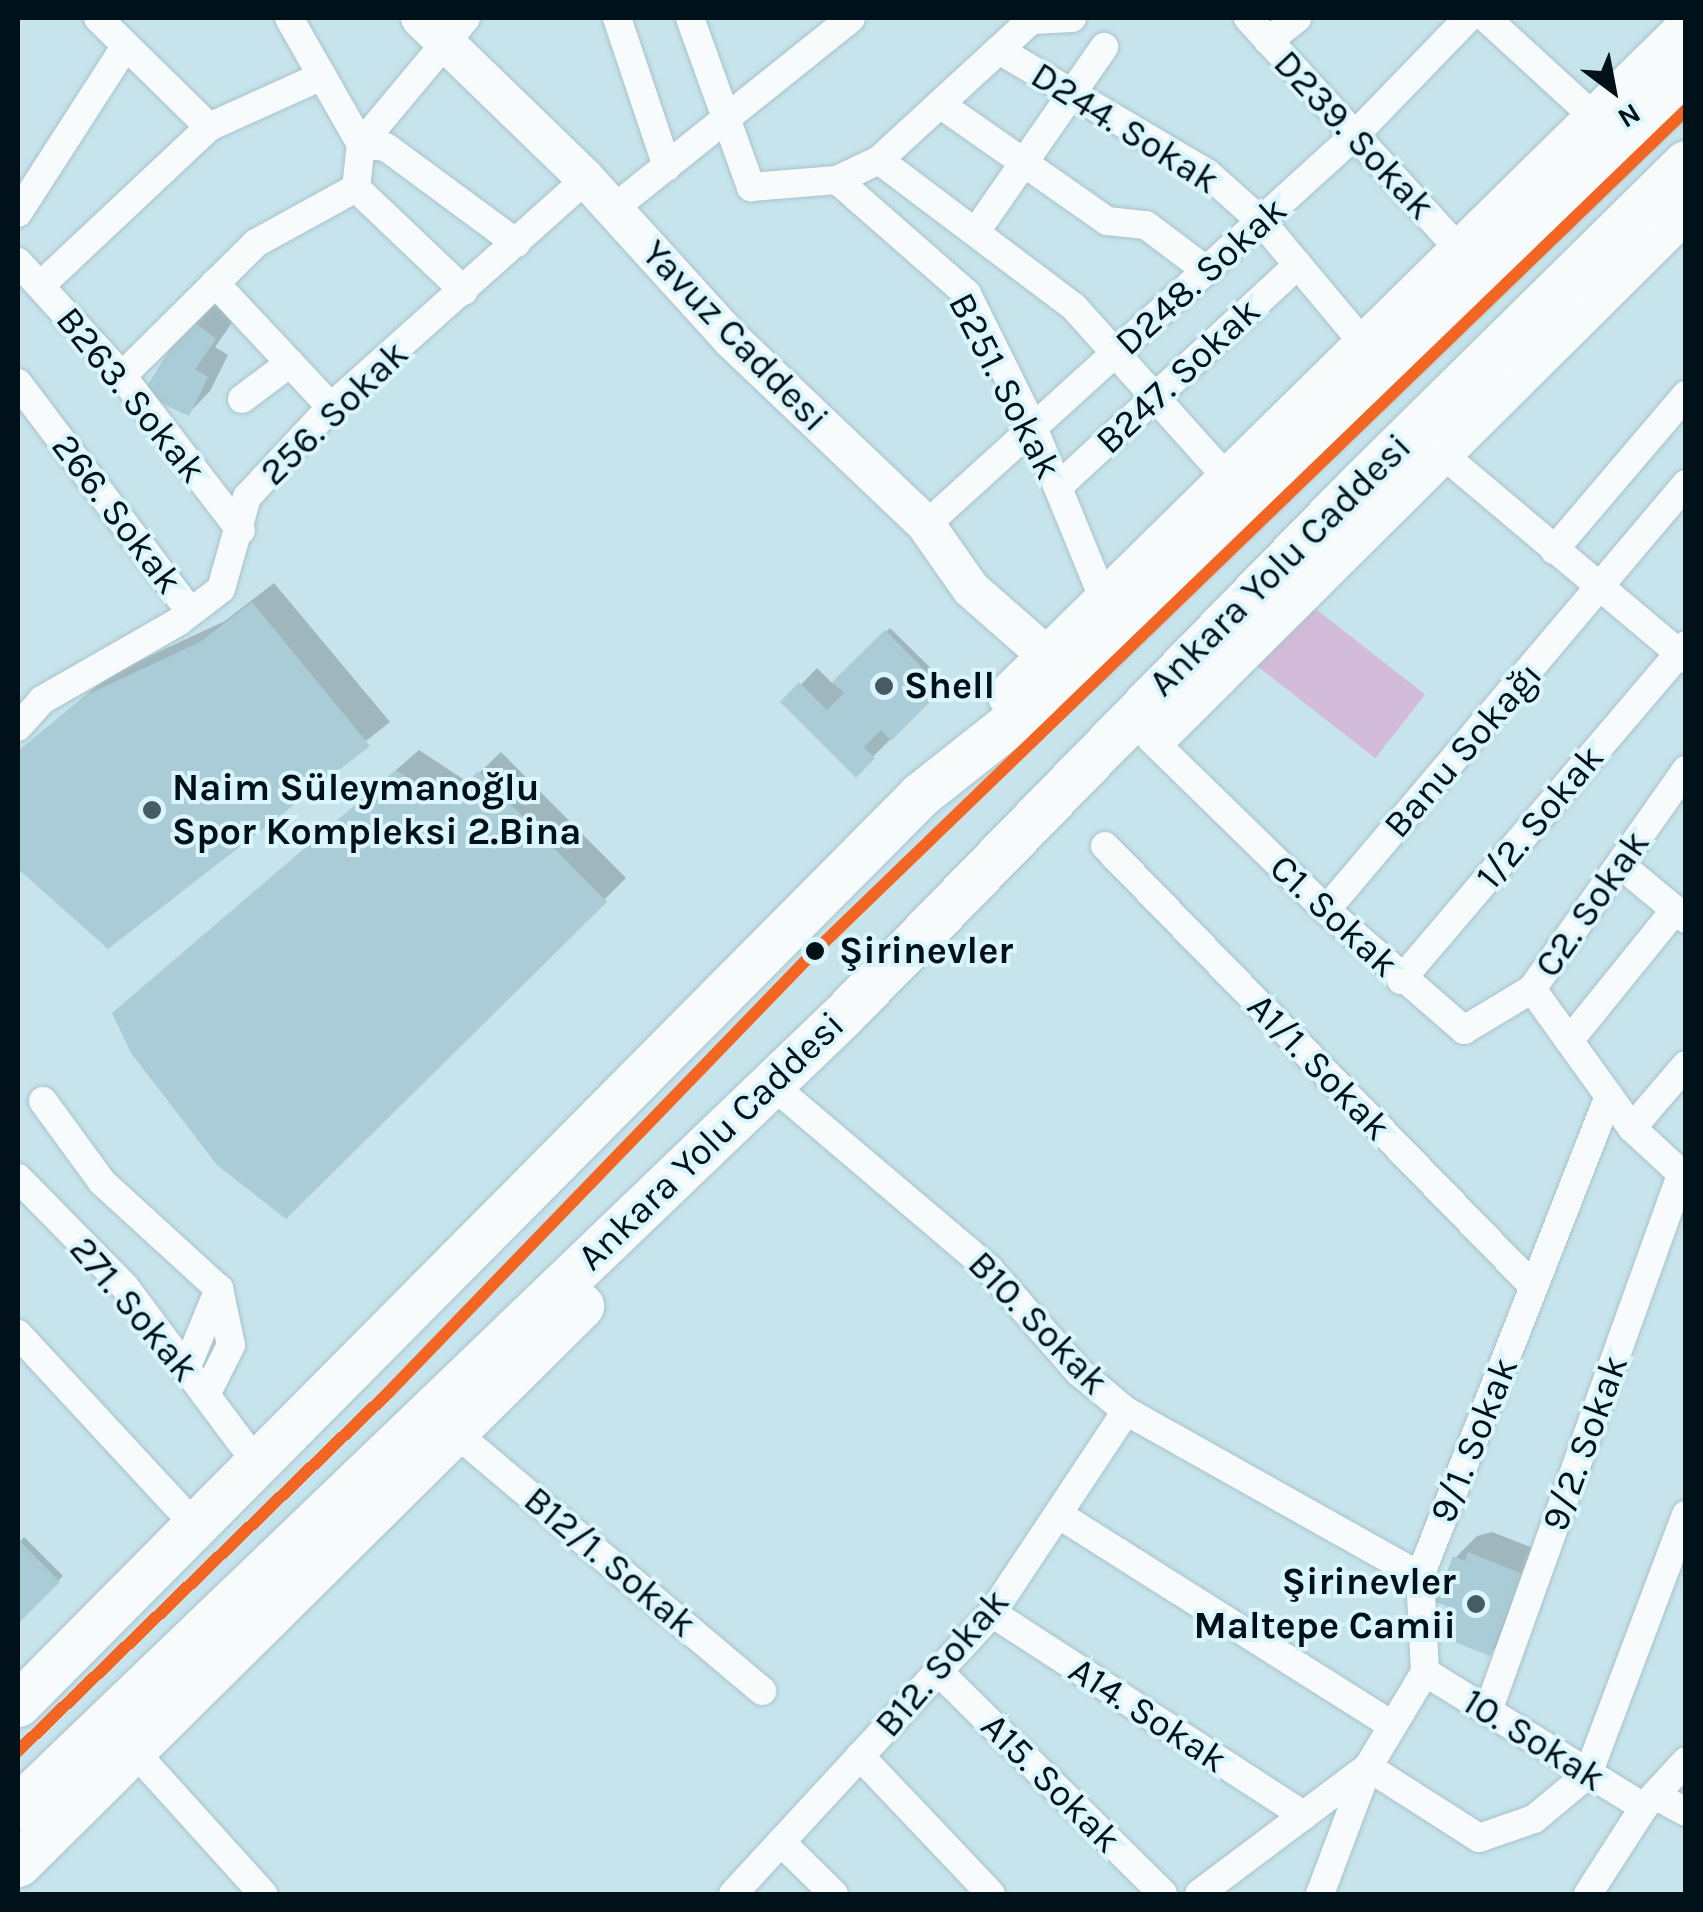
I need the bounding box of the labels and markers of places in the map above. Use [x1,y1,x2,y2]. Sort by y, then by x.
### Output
place label: Shell [904,663,995,709]
marker: Shell [873,675,895,697]
place label: Naim Süleymanoğlu Spor Kompleksi 2.Bina [172,765,582,854]
marker: Naim Süleymanoğlu Spor Kompleksi 2.Bina [141,799,163,821]
place label: Şirinevler [839,928,1013,974]
marker: Şirinevler [800,936,830,966]
place label: Şirinevler Maltepe Camii [1194,1559,1456,1648]
marker: Şirinevler Maltepe Camii [1465,1593,1487,1615]

